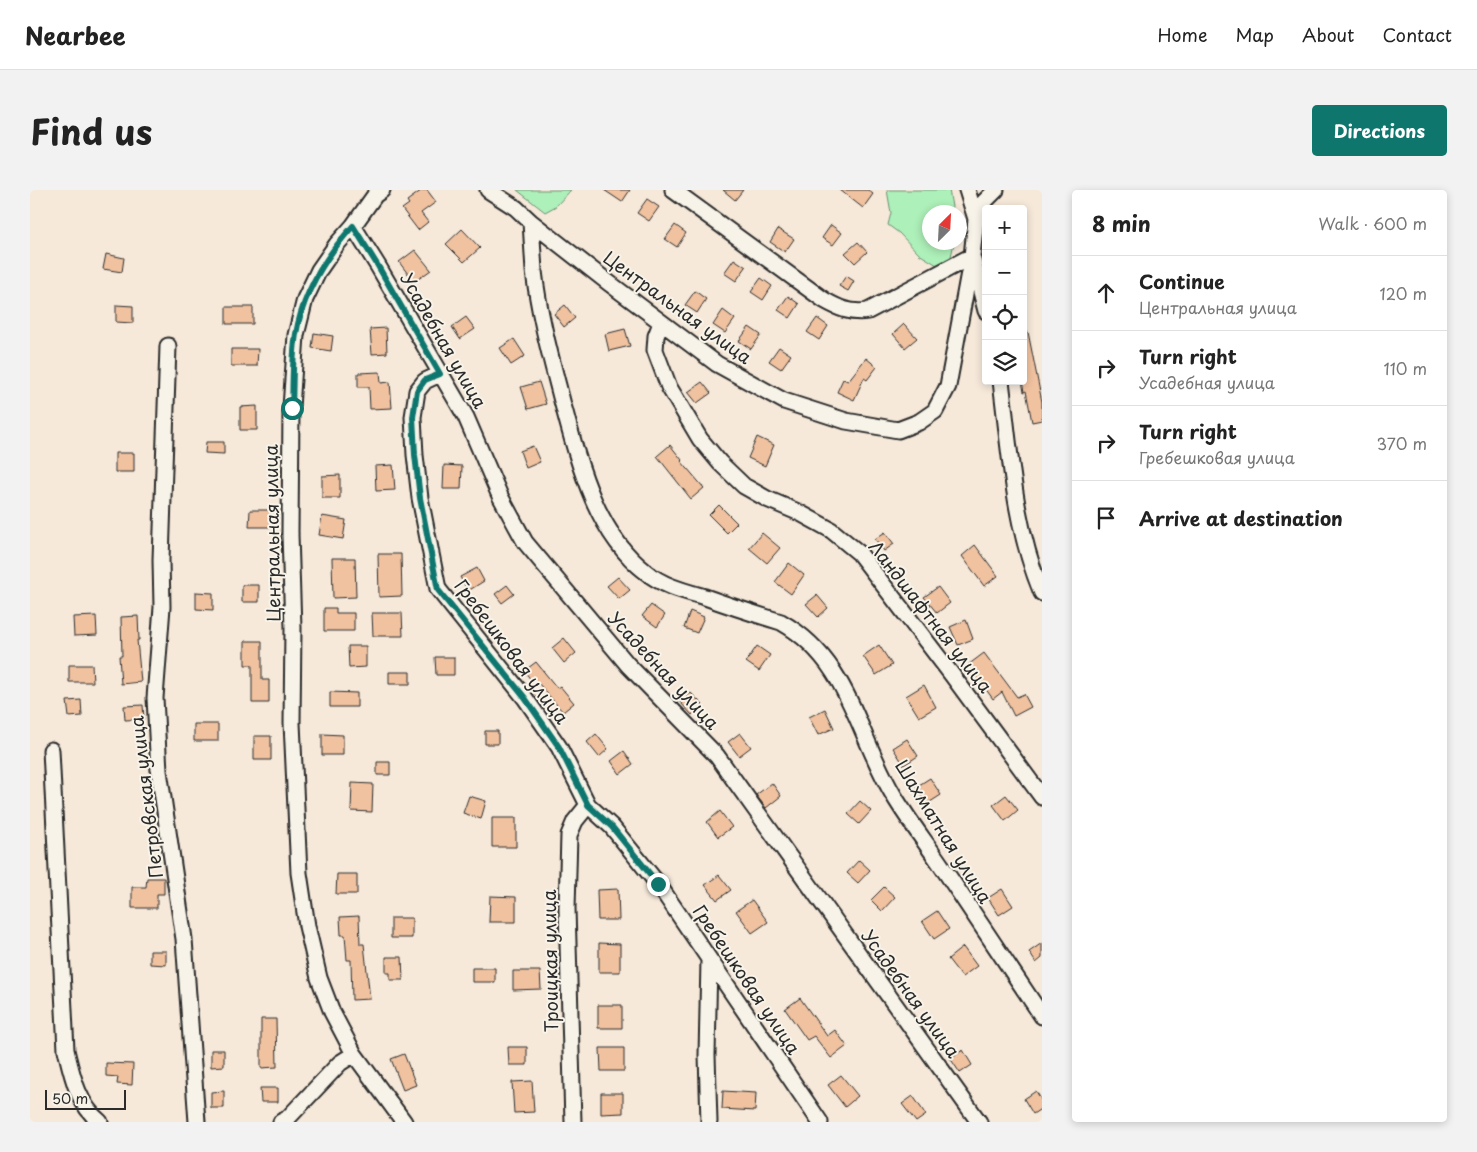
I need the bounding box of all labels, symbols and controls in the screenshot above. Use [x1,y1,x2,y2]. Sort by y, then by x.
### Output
text: Nearbee [25,17,126,53]
text: Home [1157,21,1207,48]
text: Map [1235,21,1274,48]
text: About [1302,21,1354,48]
text: Contact [1382,21,1452,48]
text: Find us [30,104,152,157]
button: Directions [1312,105,1447,156]
north arrow [922,205,967,250]
map controls [982,205,1027,385]
button: + [982,205,1027,250]
text: 8 min [1092,207,1151,239]
text: Walk · 600 m [1319,211,1427,235]
street label: Центральная улица [598,244,758,370]
button: − [982,250,1027,295]
street label: Усадебная улица [394,267,495,414]
text: Continue [1139,267,1225,295]
icon: ahead [1092,279,1120,307]
text: 120 m [1380,281,1427,305]
button: locate [982,295,1027,340]
text: Центральная улица [1139,295,1297,319]
button: layers [982,340,1027,385]
text: Turn right [1139,342,1237,370]
icon: right [1092,354,1120,382]
text: 110 m [1384,356,1427,380]
text: Усадебная улица [1139,370,1275,394]
route start [281,397,304,420]
text: Turn right [1139,417,1237,445]
icon: right [1092,429,1120,457]
text: 370 m [1377,431,1427,455]
street label: Центральная улица [256,443,287,622]
text: Гребешковая улица [1139,445,1295,469]
icon: arrive [1092,504,1120,532]
text: Arrive at destination [1139,504,1343,532]
street label: Ландшафтная улица [863,534,1000,699]
street label: Гребешковая улица [449,573,576,730]
street label: Усадебная улица [602,605,727,736]
street label: Петровская улица [122,714,169,880]
street label: Шахматная улица [889,754,1000,909]
route end [647,873,670,896]
street label: Троицкая улица [535,889,564,1033]
street label: Гребешковая улица [687,899,808,1060]
street label: Усадебная улица [855,923,967,1063]
scale bar [45,1087,126,1110]
text: 50 m [52,1088,88,1109]

